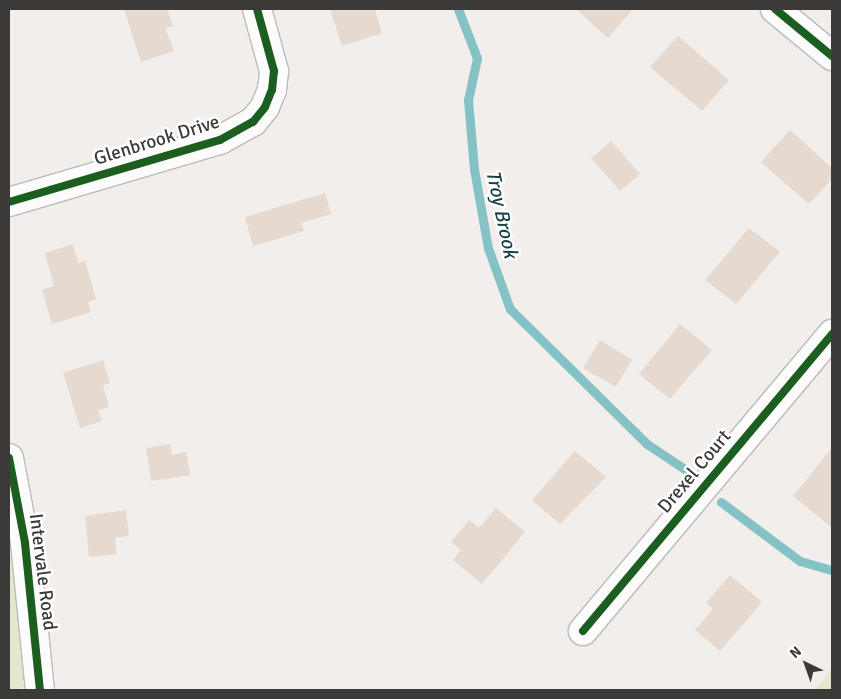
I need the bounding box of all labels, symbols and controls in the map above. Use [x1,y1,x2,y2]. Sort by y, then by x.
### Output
street label: Glenbrook Drive [91,111,223,171]
water label: Troy Brook [481,168,523,260]
street label: Drexel Court [654,426,736,518]
street label: Intervale Road [24,512,60,632]
north arrow [781,639,831,689]
text: N [786,643,805,662]

